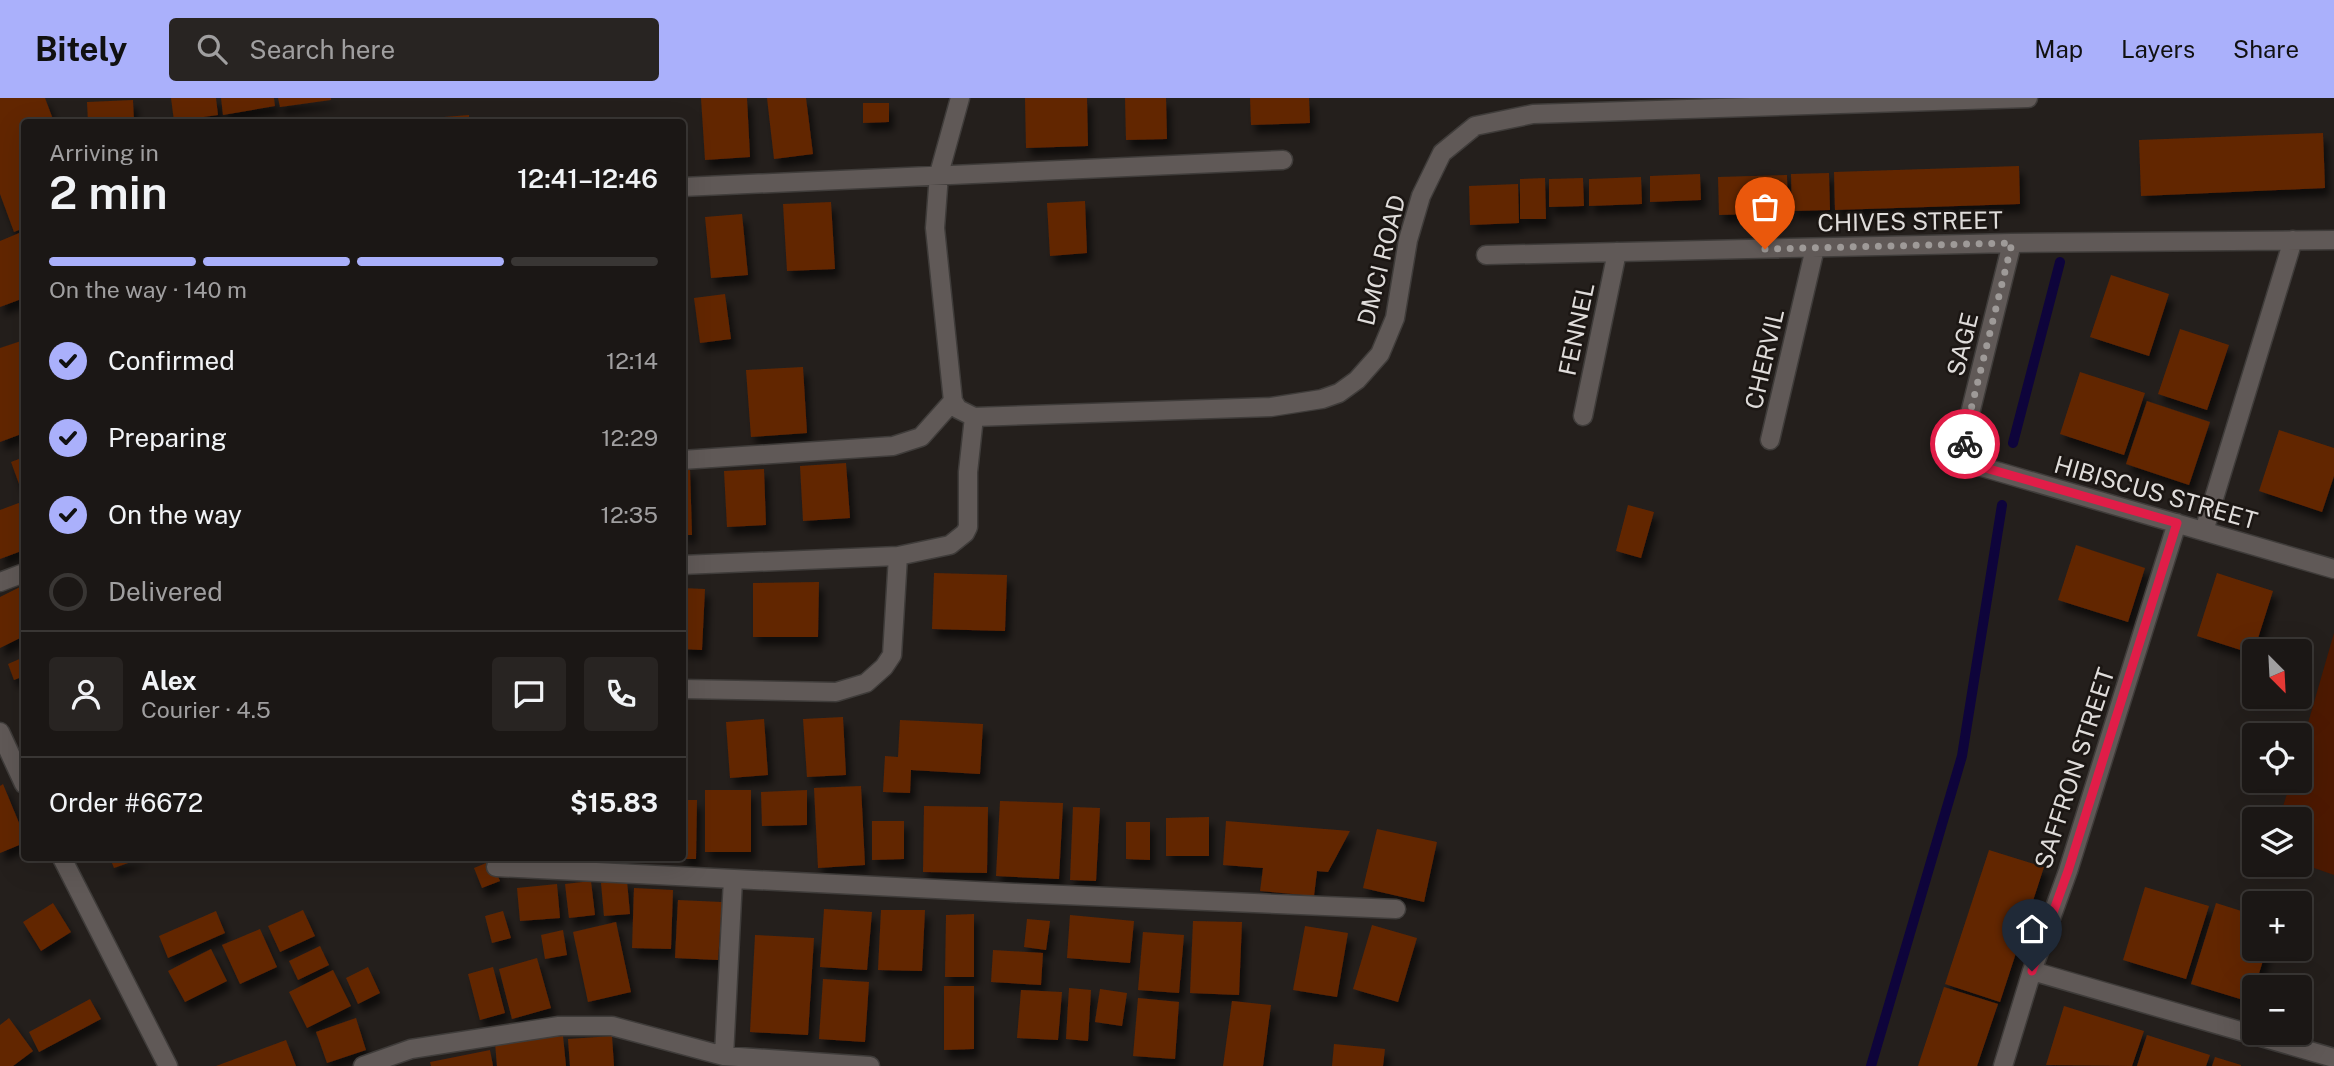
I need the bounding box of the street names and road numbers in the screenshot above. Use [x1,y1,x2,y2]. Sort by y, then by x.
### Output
street label: DMCI ROAD [1351,192,1411,328]
street label: CHIVES STREET [1817,205,2003,237]
street label: FENNEL [1552,280,1600,378]
street label: CHERVIL [1739,306,1789,412]
street label: SAGE [1941,309,1983,379]
street label: HIBISCUS STREET [2051,450,2261,534]
street label: SAFFRON STREET [2028,664,2120,872]

